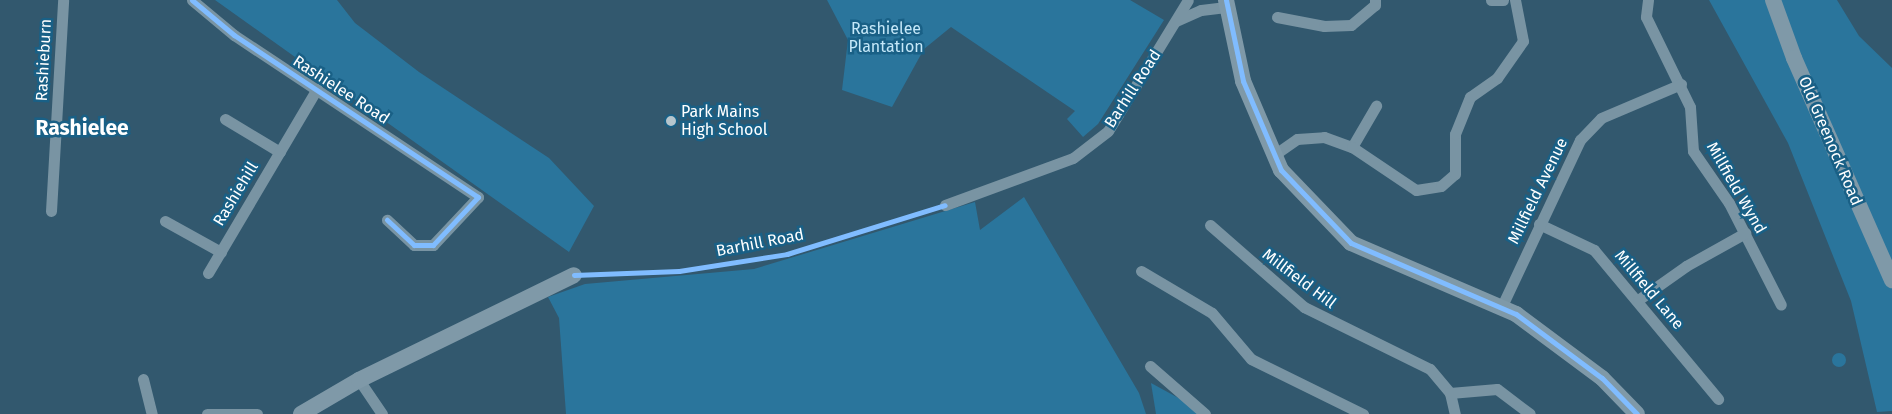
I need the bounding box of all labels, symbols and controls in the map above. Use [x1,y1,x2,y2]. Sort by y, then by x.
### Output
street label: Rashieburn [32,18,56,102]
park label: Rashielee Plantation [848,19,924,57]
street label: Barhill Road [1101,46,1165,132]
street label: Rashielee Road [289,52,393,128]
street label: Old Greenock Road [1794,74,1866,208]
place label: Park Mains High School [681,102,767,140]
district label: Rashielee [35,115,129,141]
marker: Park Mains High School [665,115,677,127]
street label: Millfield Avenue [1504,135,1572,247]
street label: Millfield Wynd [1702,139,1770,237]
street label: Rashiehill [209,158,263,230]
street label: Barhill Road [714,225,806,261]
street label: Millfield Hill [1258,245,1340,313]
street label: Millfield Lane [1610,247,1688,333]

